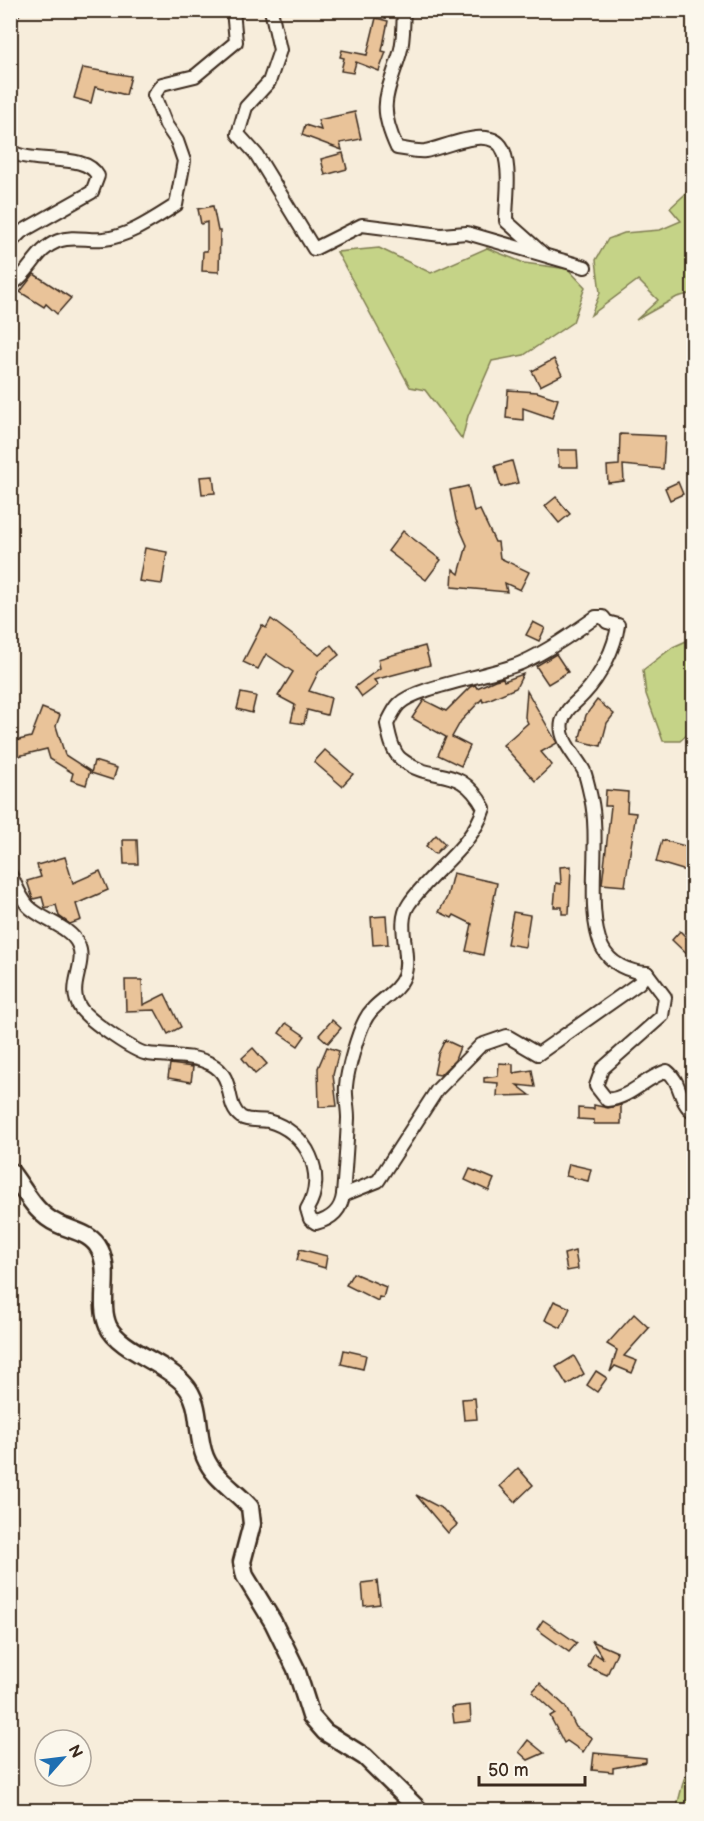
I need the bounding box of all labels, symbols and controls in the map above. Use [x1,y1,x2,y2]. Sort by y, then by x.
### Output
north arrow [33,1728,93,1788]
text: N [64,1742,86,1761]
scale bar [479,1749,586,1787]
text: 50 m [488,1760,529,1781]

